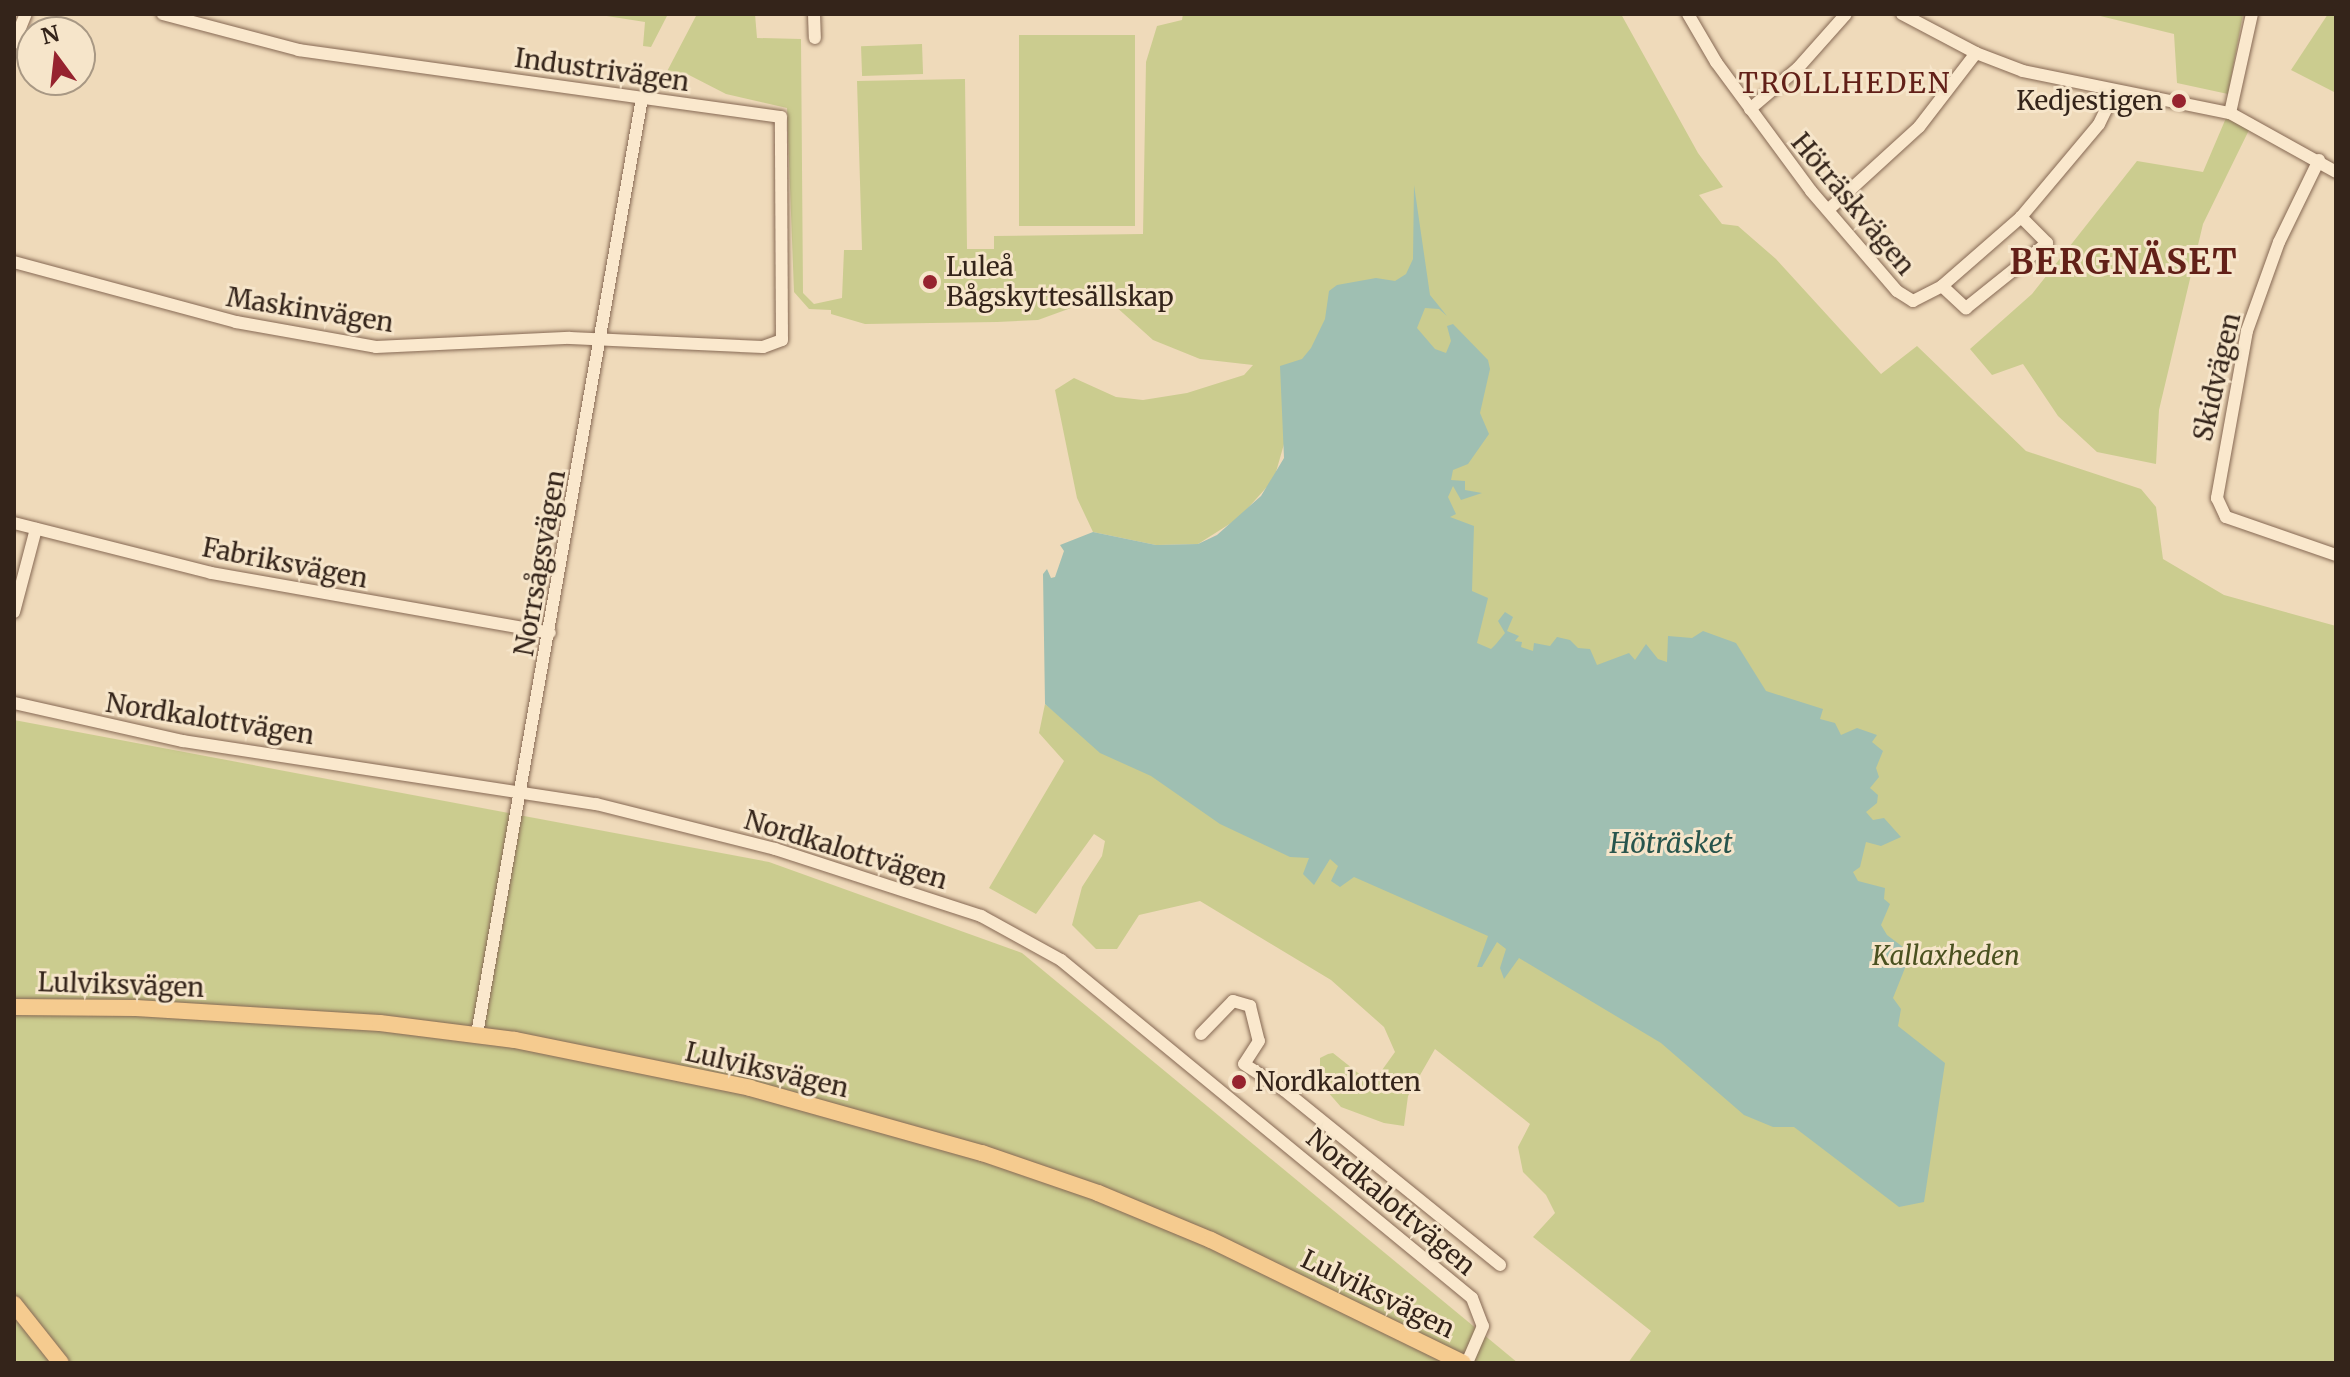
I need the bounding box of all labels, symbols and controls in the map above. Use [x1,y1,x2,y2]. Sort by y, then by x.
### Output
north arrow [16,16,96,96]
text: N [38,19,62,51]
street label: Industrivägen [513,42,691,98]
district label: TROLLHEDEN [1739,66,1951,100]
place label: Kedjestigen [2016,85,2163,117]
marker: Kedjestigen [2170,92,2188,110]
street label: Höträskvägen [1785,127,1921,281]
district label: BERGNÄSET [2009,243,2239,283]
place label: Luleå Bågskyttesällskap [946,251,1174,312]
marker: Luleå Bågskyttesällskap [921,273,939,291]
street label: Maskinvägen [224,281,396,339]
street label: Skidvägen [2187,310,2247,444]
street label: Norrsågsvägen [508,468,572,658]
street label: Fabriksvägen [200,532,370,594]
street label: Nordkalottvägen [103,687,317,751]
street label: Nordkalottvägen [741,804,951,896]
water label: Höträsket [1610,826,1732,860]
park label: Kallaxheden [1872,940,2020,972]
street label: Lulviksvägen [37,966,205,1004]
street label: Lulviksvägen [682,1036,852,1104]
place label: Nordkalotten [1255,1066,1421,1098]
marker: Nordkalotten [1230,1073,1248,1091]
street label: Nordkalottvägen [1300,1122,1482,1282]
street label: Lulviksvägen [1296,1243,1460,1345]

